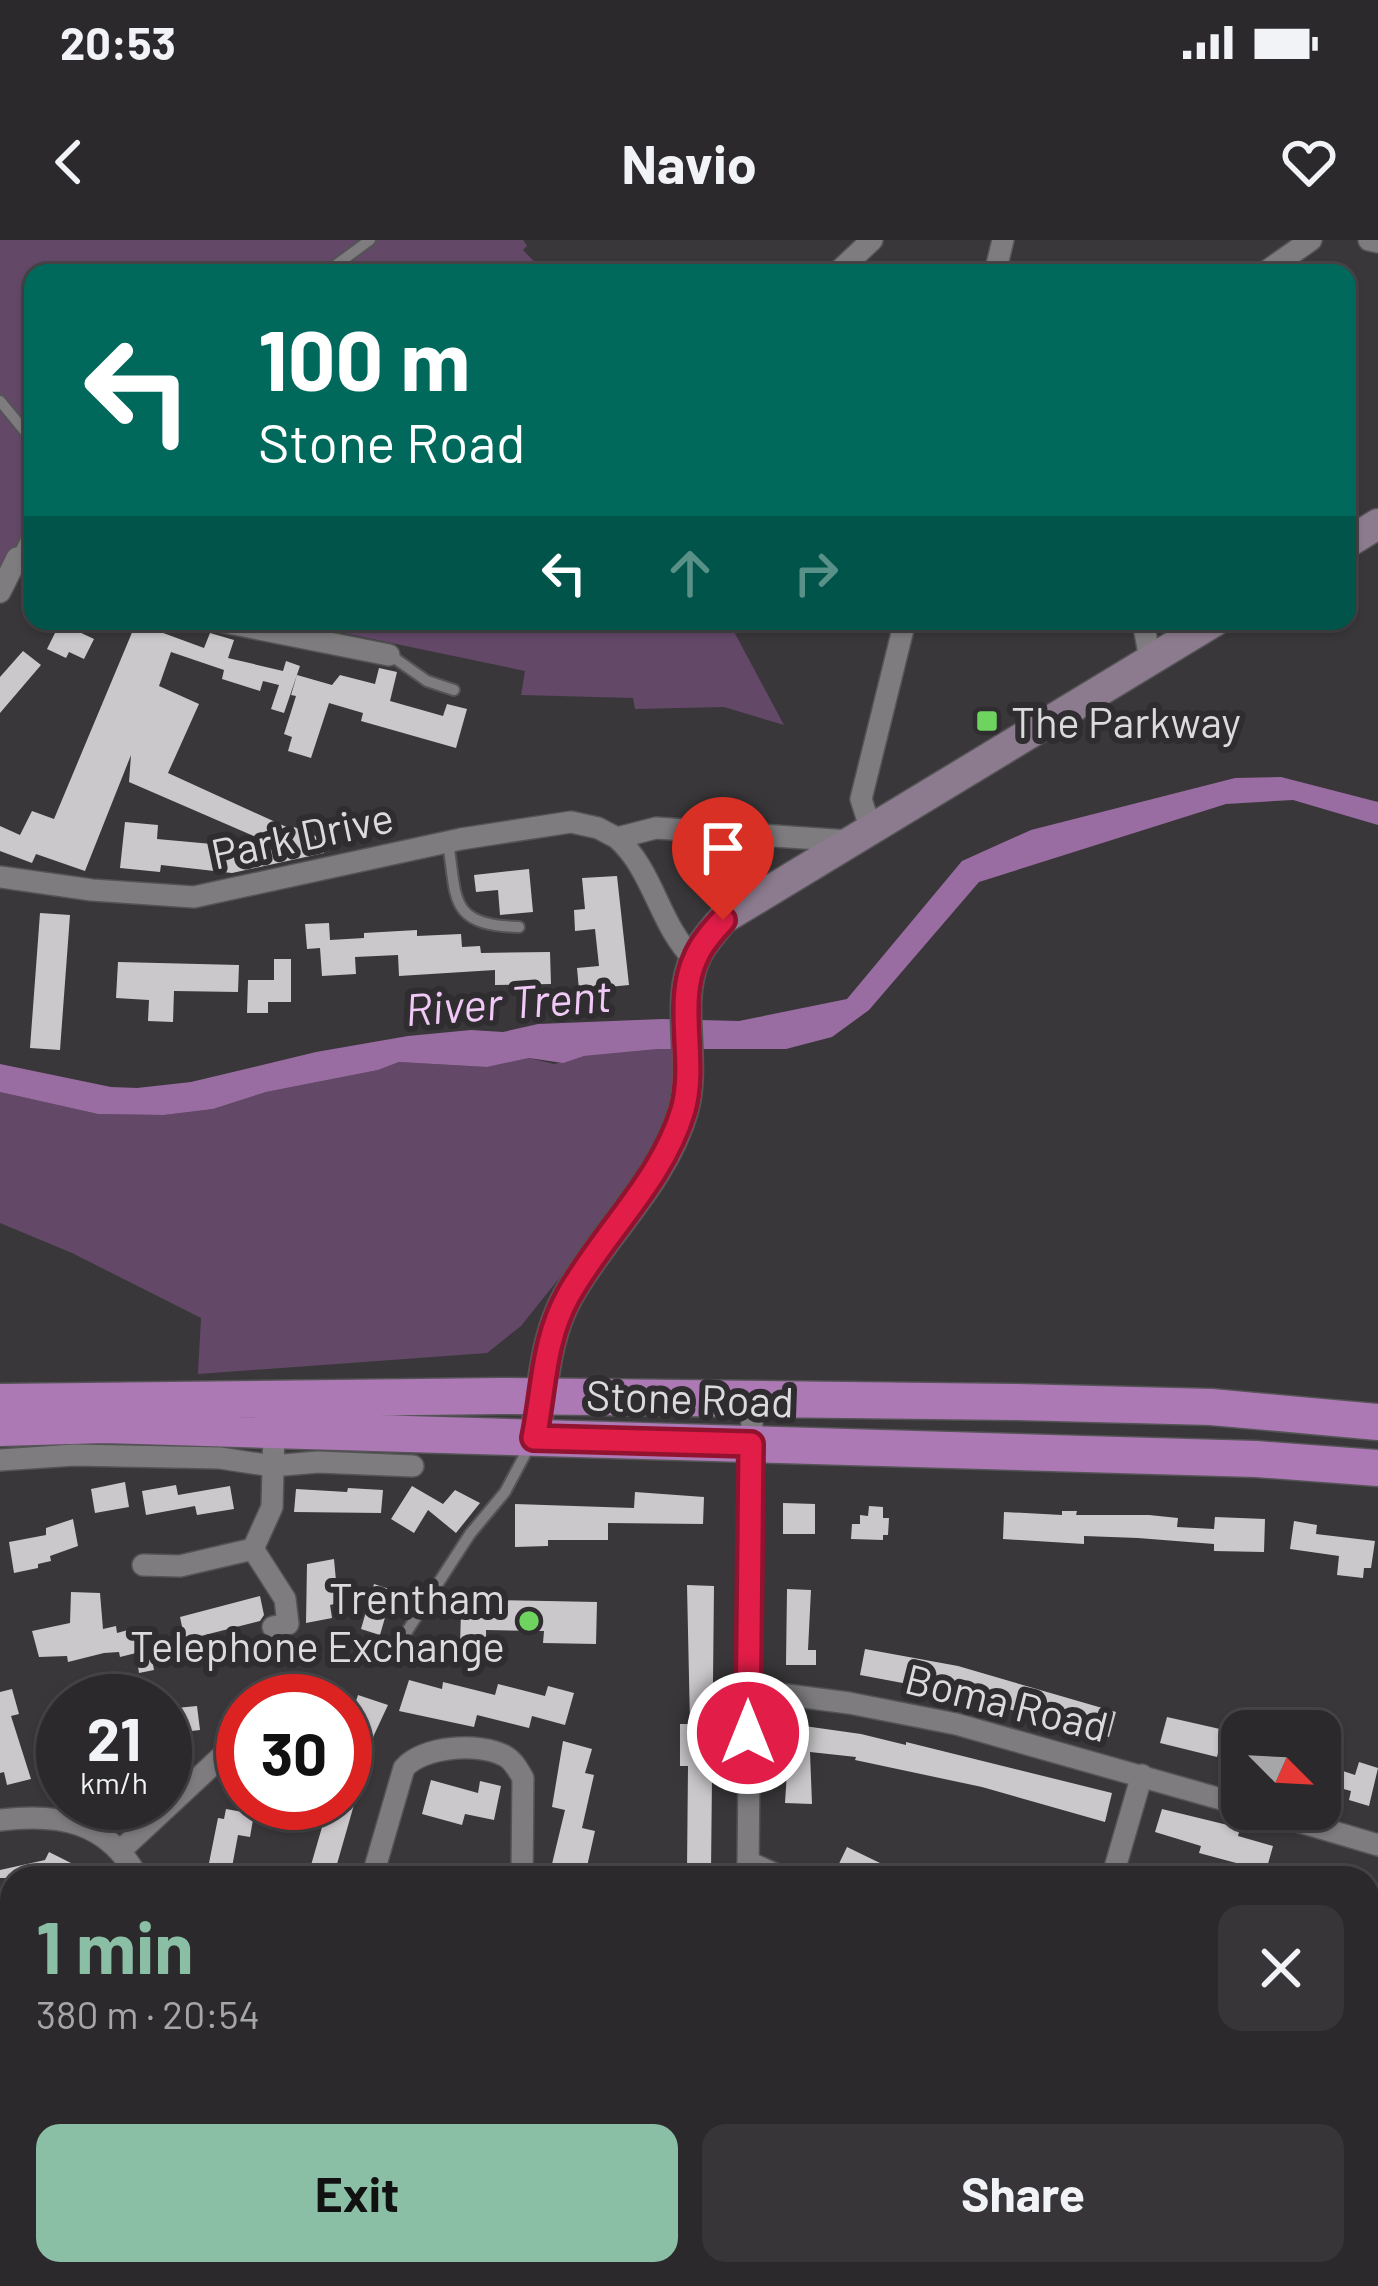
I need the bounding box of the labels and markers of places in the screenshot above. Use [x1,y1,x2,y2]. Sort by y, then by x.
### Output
place label: The Parkway [1011,696,1241,747]
marker: The Parkway [974,708,1000,734]
pin [672,797,774,920]
place label: Trentham Telephone Exchange [130,1572,505,1671]
marker: Trentham Telephone Exchange [516,1608,542,1634]

